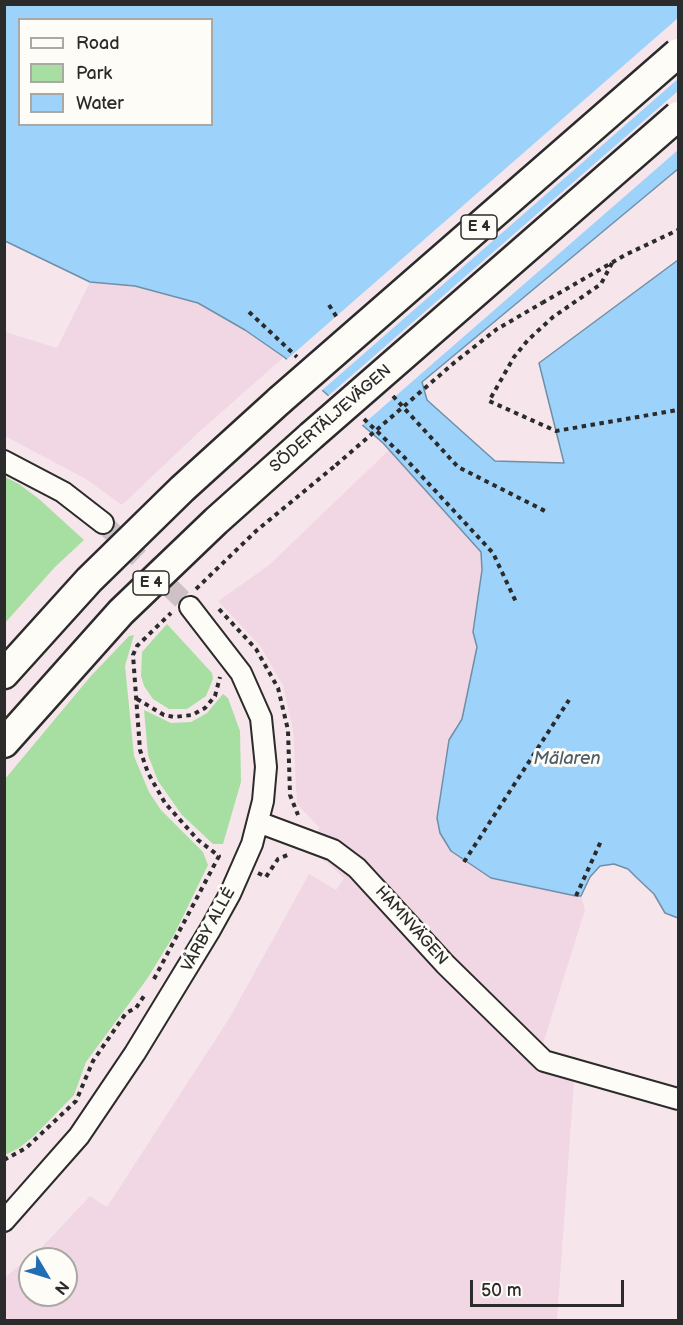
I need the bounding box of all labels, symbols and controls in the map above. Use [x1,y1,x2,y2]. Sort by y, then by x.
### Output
legend [18,18,213,126]
text: Road [76,33,120,54]
text: Park [76,63,112,84]
text: Water [76,93,124,114]
road number: E 4 [461,215,497,239]
street label: SÖDERTÄLJEVÄGEN [266,361,396,477]
road number: E 4 [133,571,169,595]
water label: Mälaren [534,748,600,770]
street label: HAMNVÄGEN [371,883,451,969]
street label: VÅRBY ALLÉ [178,885,240,975]
north arrow [18,1247,78,1307]
scale bar [473,1268,628,1306]
text: N [50,1277,72,1298]
text: 50 m [481,1280,522,1301]

